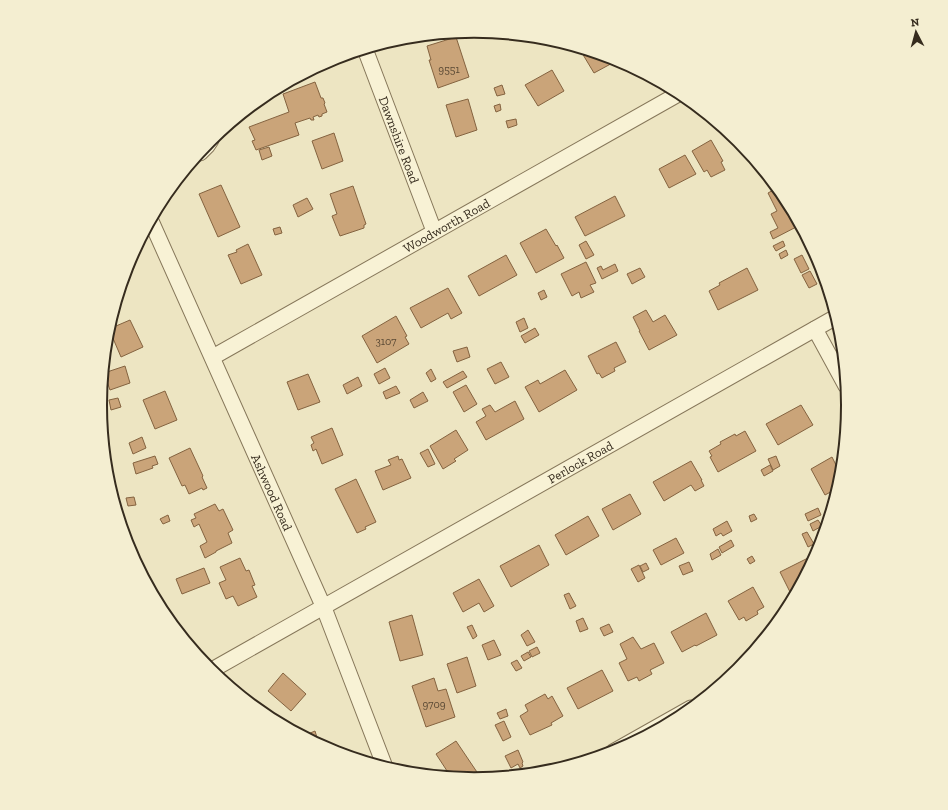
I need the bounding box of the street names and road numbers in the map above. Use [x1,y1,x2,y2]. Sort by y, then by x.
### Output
street label: Dawnshire Road [376,94,423,185]
street label: Woodworth Road [400,195,492,255]
street label: Perlock Road [545,437,615,486]
street label: Ashwood Road [249,451,296,533]

